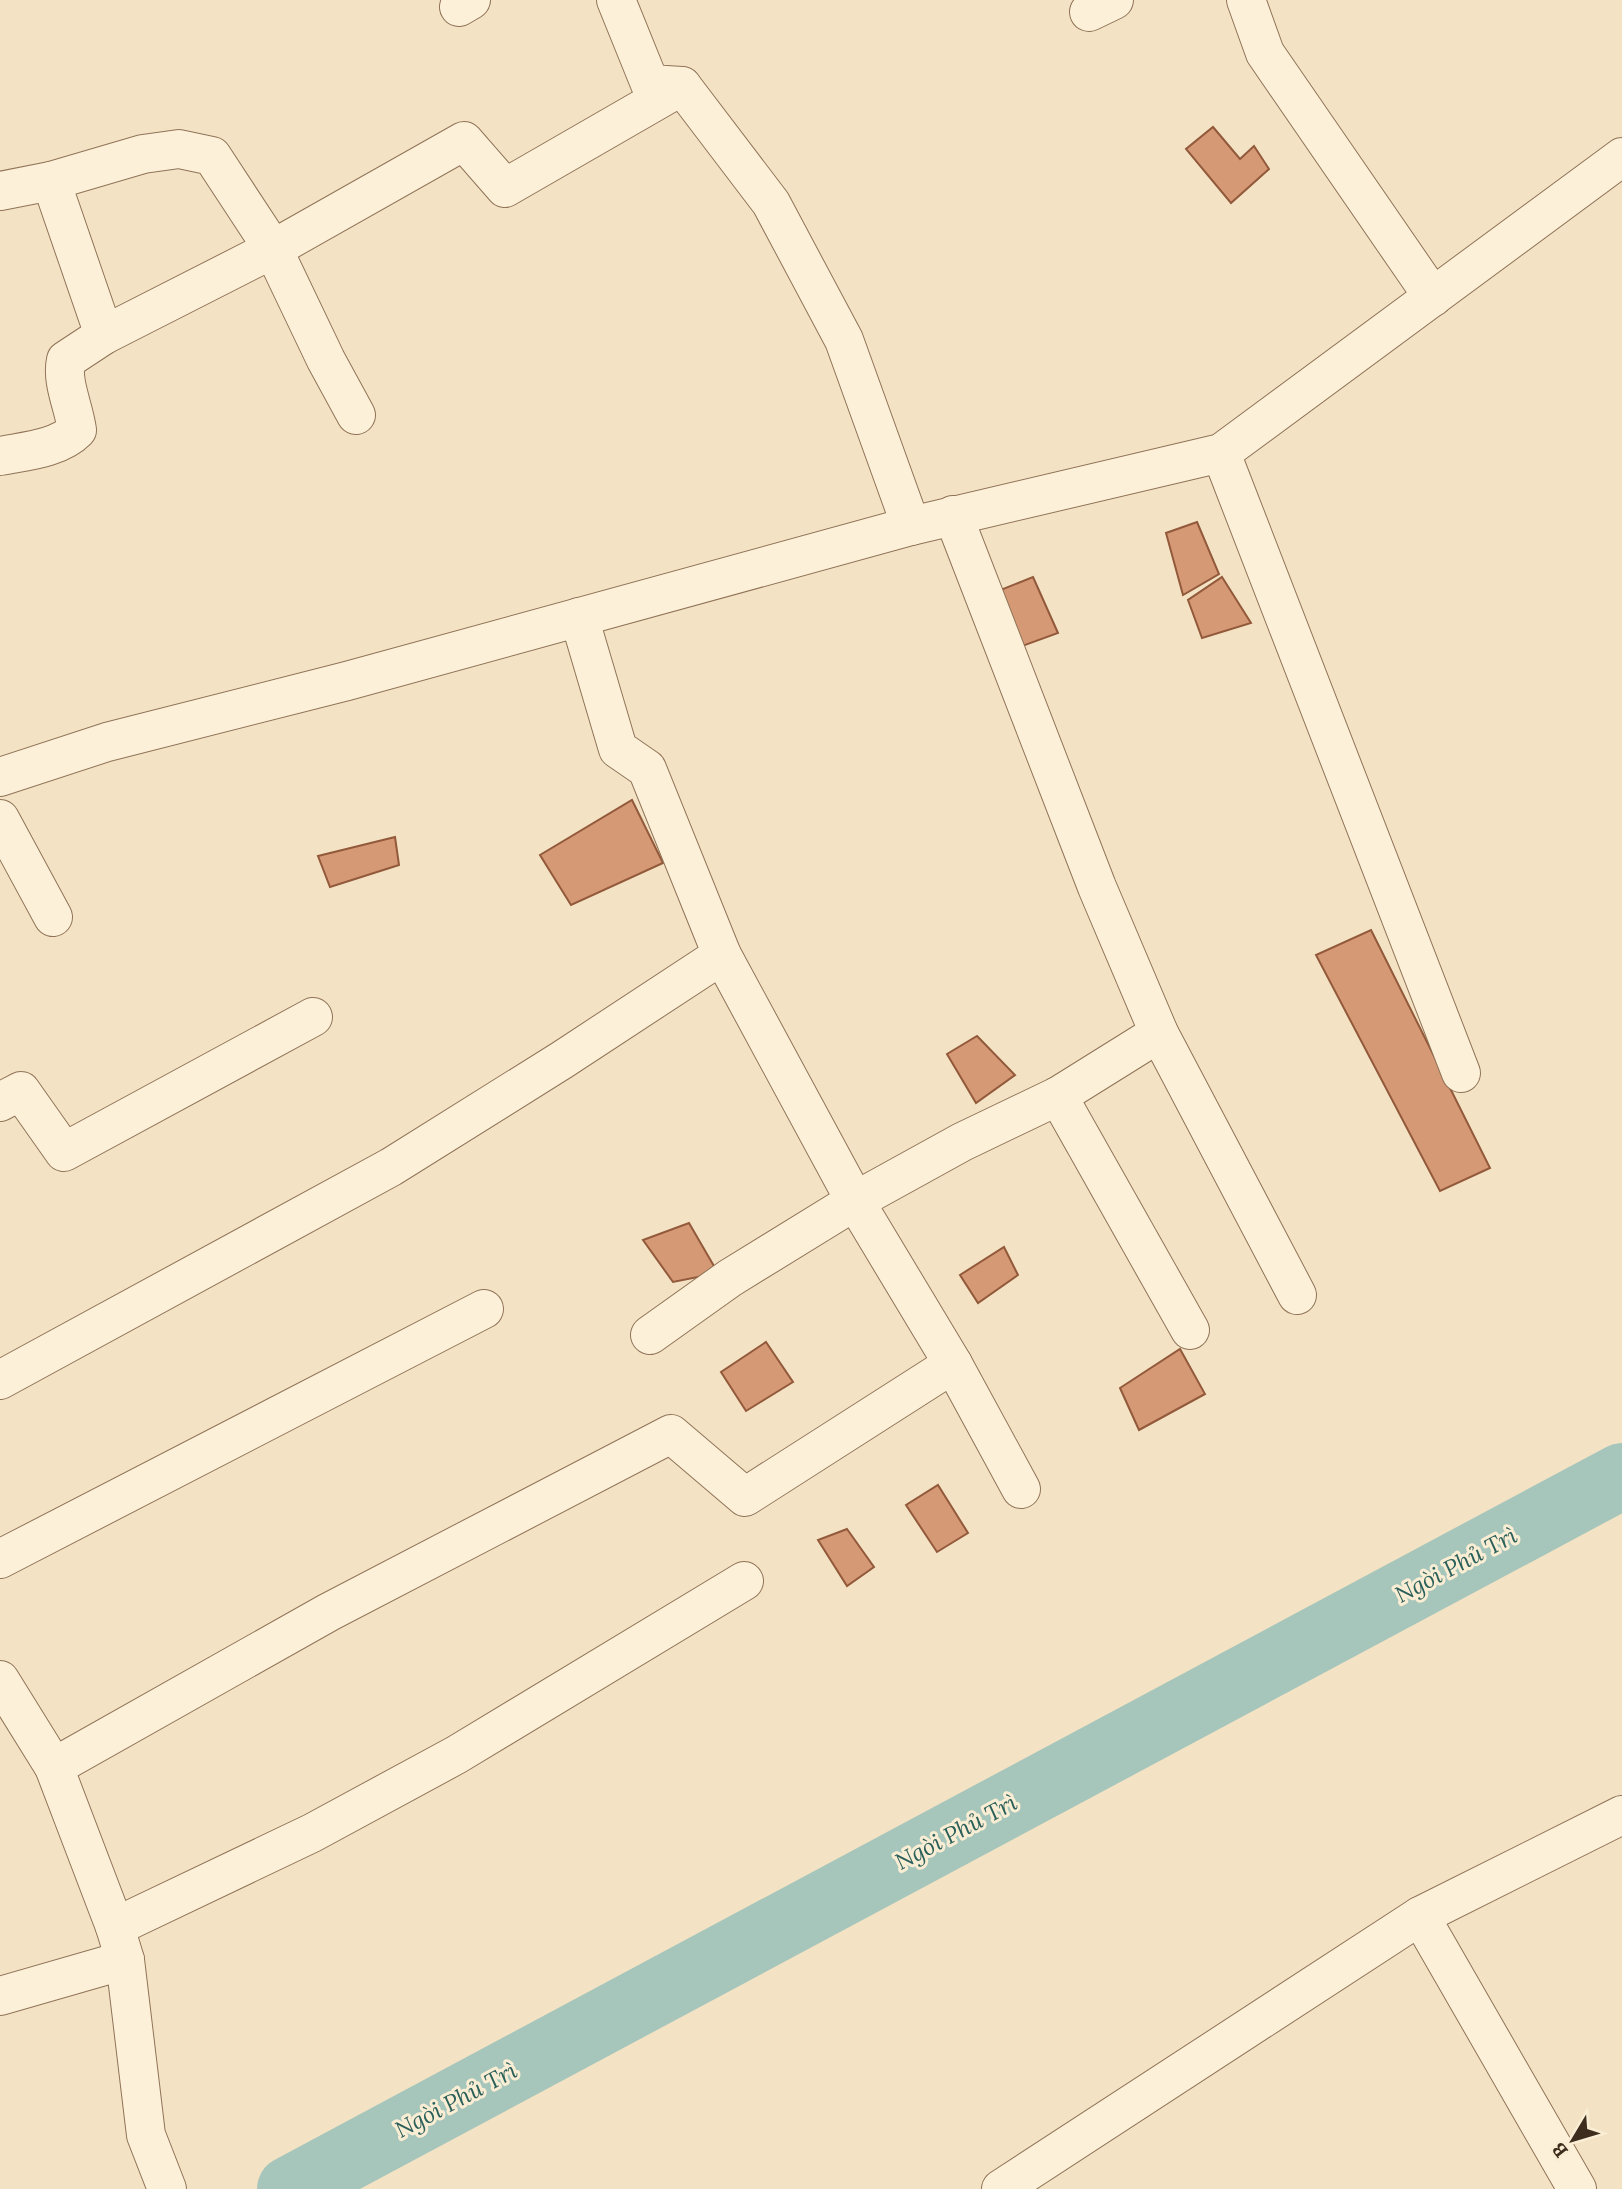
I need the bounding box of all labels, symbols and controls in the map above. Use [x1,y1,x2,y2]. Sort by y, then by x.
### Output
water label: Ngòi Phủ Trì [1390,1520,1522,1609]
water label: Ngòi Phủ Trì [890,1787,1022,1876]
water label: Ngòi Phủ Trì [390,2055,522,2144]
north arrow [1538,2105,1608,2175]
text: B [1546,2138,1573,2163]

